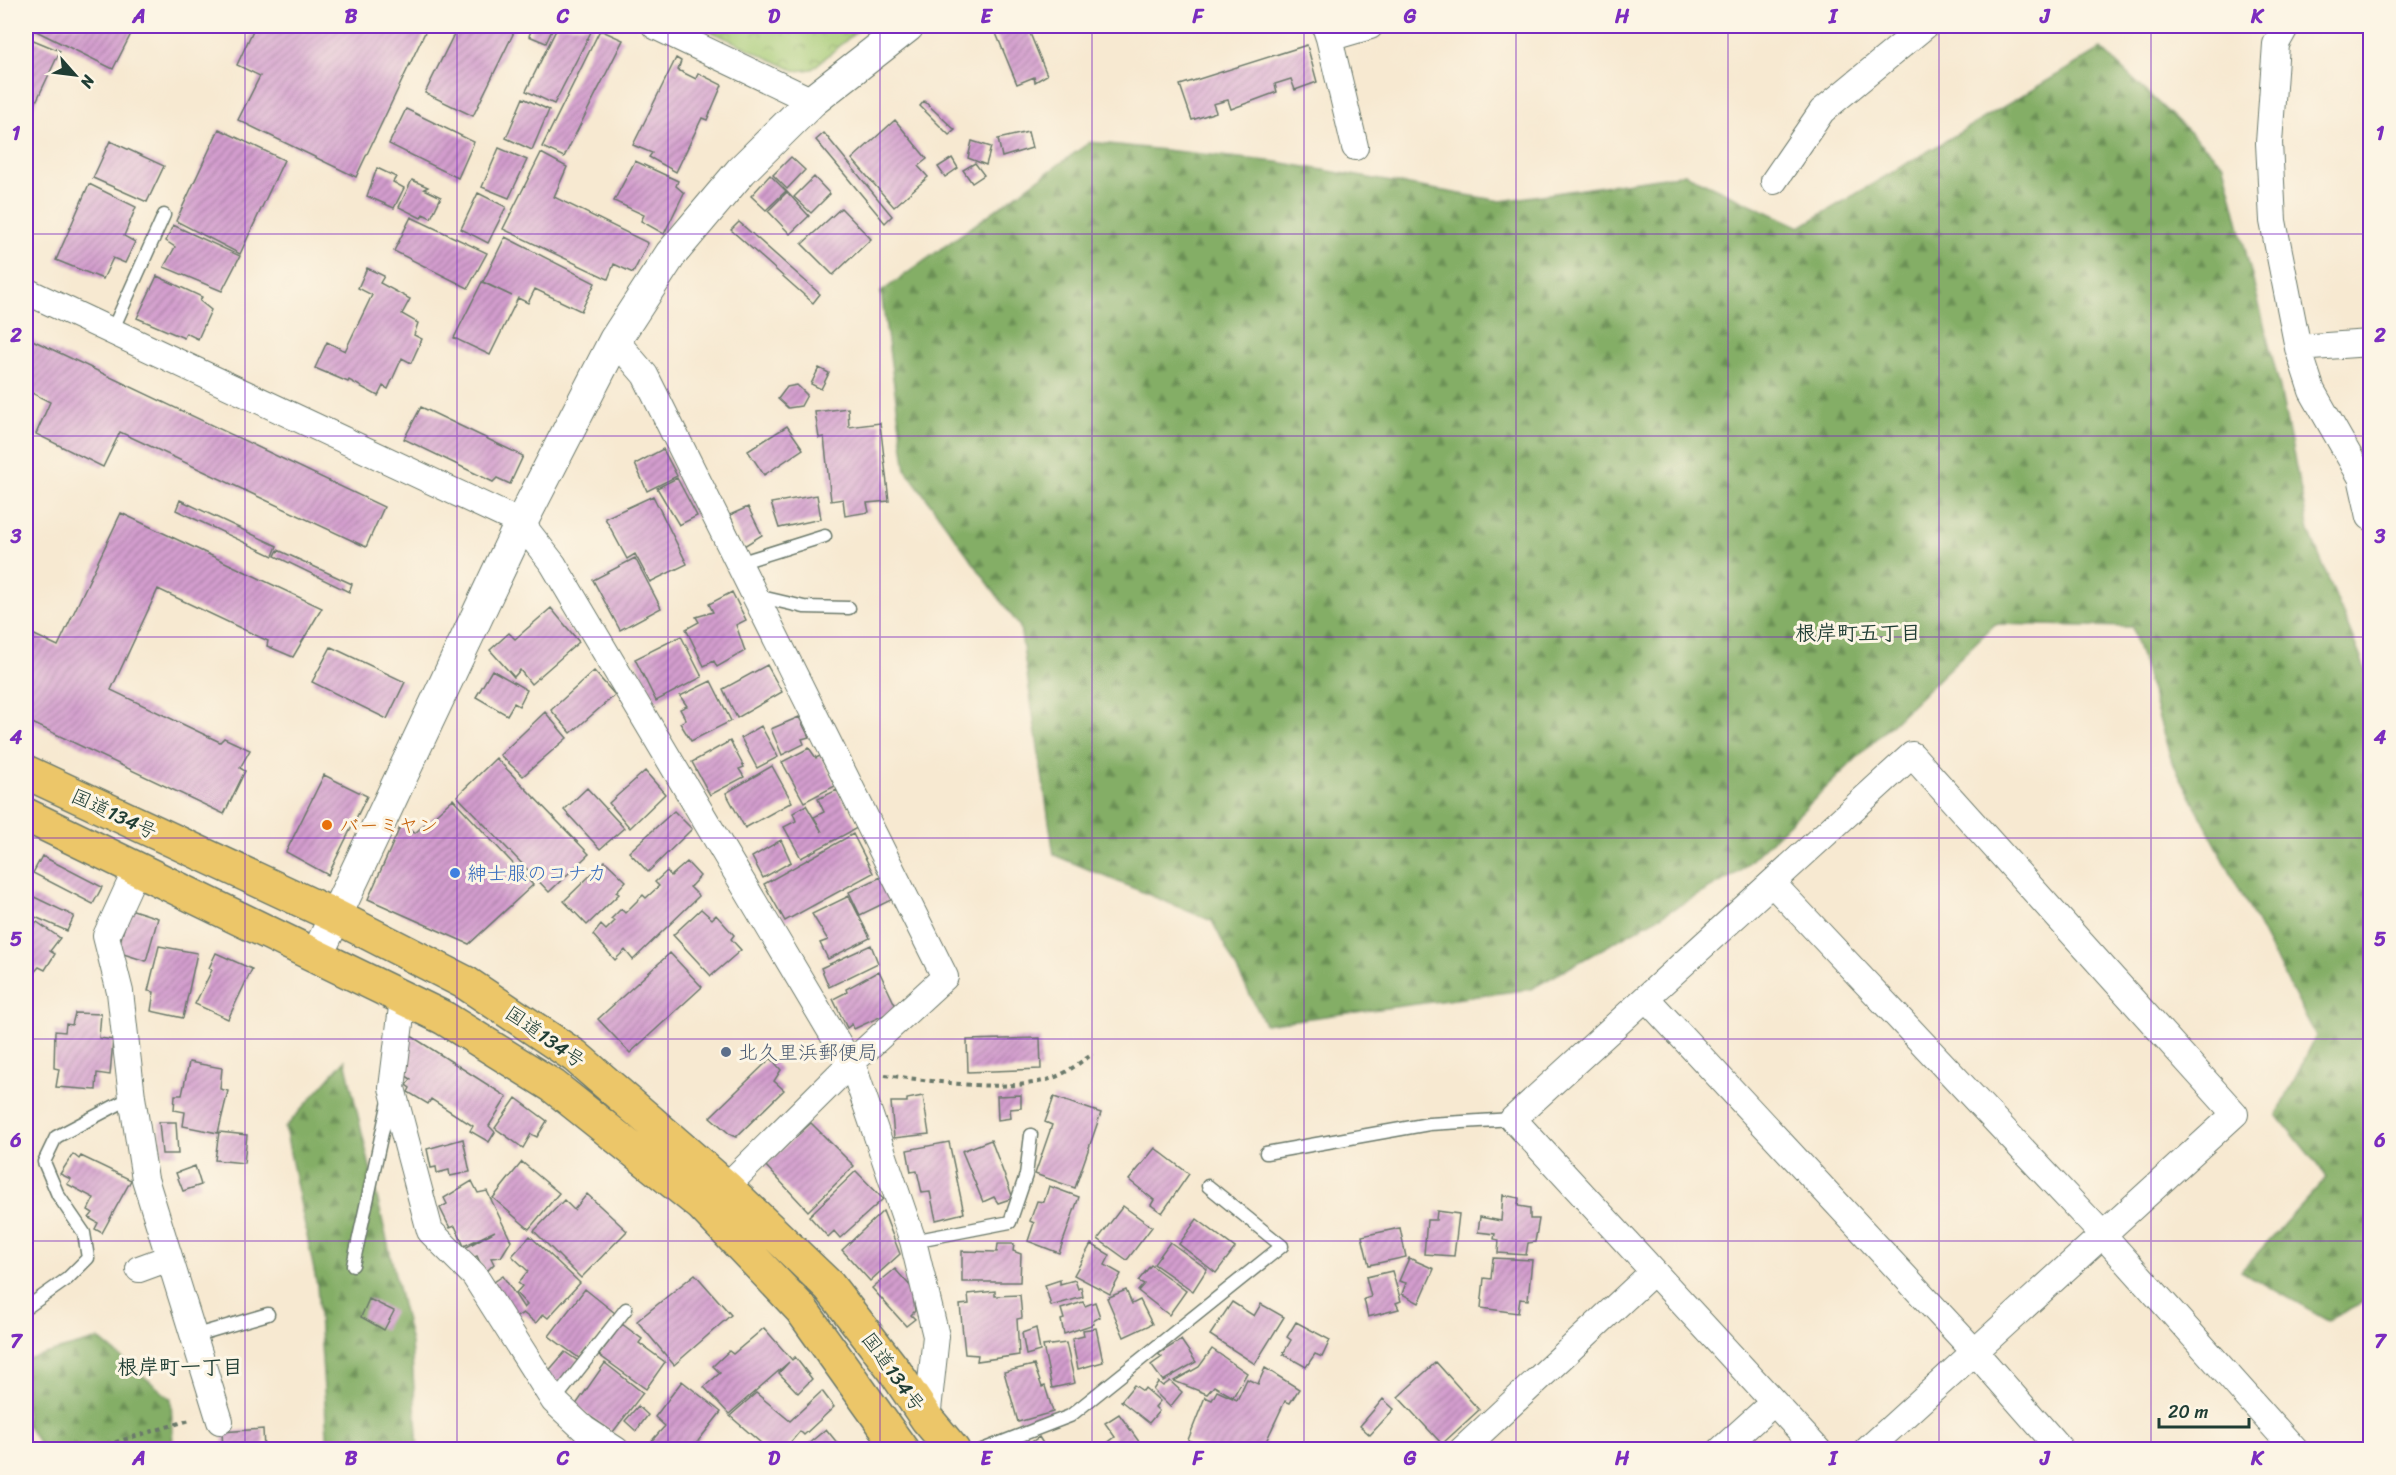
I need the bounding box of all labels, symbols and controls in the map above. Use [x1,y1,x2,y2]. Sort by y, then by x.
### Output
text: A [131,0,146,34]
text: B [345,0,358,34]
text: C [556,0,570,34]
text: D [768,0,781,34]
text: E [980,0,993,34]
text: F [1192,0,1205,34]
text: G [1403,0,1417,34]
text: H [1614,0,1630,34]
text: I [1828,0,1839,34]
text: J [2039,0,2051,34]
text: K [2250,0,2265,34]
north arrow [45,45,105,105]
text: N [72,69,104,94]
text: 1 [12,116,21,151]
text: 1 [2376,116,2385,151]
text: 2 [9,318,22,353]
text: 2 [2373,318,2386,353]
text: 3 [10,519,22,554]
text: 3 [2374,519,2386,554]
district label: 根岸町五丁目 [1795,614,1921,652]
text: 4 [9,720,23,755]
text: 4 [2373,720,2387,755]
street label: 国道134号 [65,779,163,849]
place label: バーミヤン [339,808,439,843]
marker: バーミヤン [320,818,334,832]
place label: 紳士服のコナカ [467,856,607,891]
marker: 紳士服のコナカ [448,866,462,880]
text: 5 [10,922,22,957]
text: 5 [2374,922,2386,957]
street label: 国道134号 [497,996,593,1078]
place label: 北久里浜郵便局 [738,1035,878,1070]
marker: 北久里浜郵便局 [719,1045,733,1059]
text: 6 [9,1123,22,1158]
text: 6 [2373,1123,2386,1158]
text: 7 [10,1324,23,1359]
street label: 国道134号 [852,1324,934,1420]
text: 7 [2374,1324,2387,1359]
district label: 根岸町一丁目 [117,1348,243,1386]
scale bar [2159,1391,2249,1429]
text: 20 m [2168,1396,2208,1428]
text: A [131,1441,146,1475]
text: B [345,1441,358,1475]
text: C [556,1441,570,1475]
text: D [768,1441,781,1475]
text: E [980,1441,993,1475]
text: F [1192,1441,1205,1475]
text: G [1403,1441,1417,1475]
text: H [1614,1441,1630,1475]
text: I [1828,1441,1839,1475]
text: J [2039,1441,2051,1475]
text: K [2250,1441,2265,1475]

